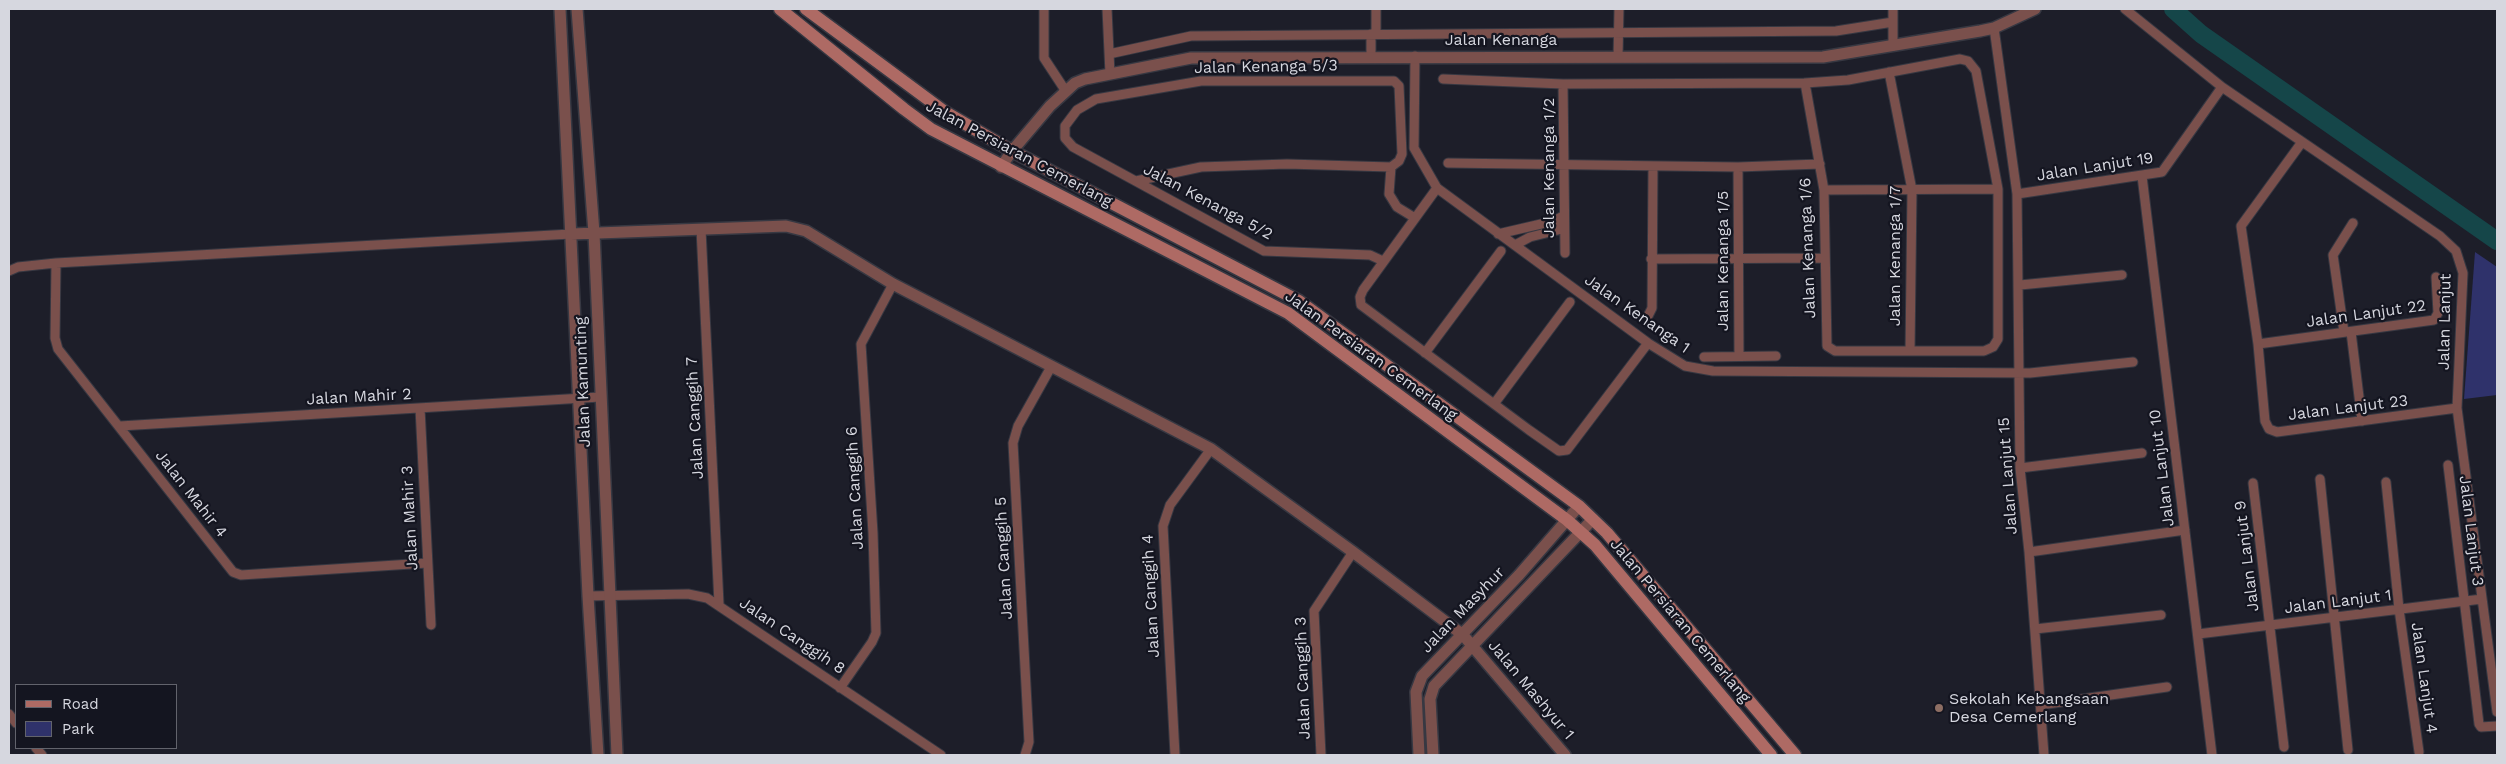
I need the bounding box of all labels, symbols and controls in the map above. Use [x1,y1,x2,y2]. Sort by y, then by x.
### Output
street label: Jalan Kenanga [1445,30,1557,50]
street label: Jalan Kenanga 5/3 [1194,56,1338,78]
street label: Jalan Persiaran Cemerlang [923,97,1115,211]
street label: Jalan Kenanga 1/2 [1539,98,1559,238]
street label: Jalan Lanjut 19 [2035,148,2155,186]
street label: Jalan Kenanga 5/2 [1140,160,1276,244]
street label: Jalan Kenanga 1/6 [1796,177,1820,319]
street label: Jalan Kenanga 1/7 [1885,186,1905,326]
street label: Jalan Kenanga 1/5 [1713,191,1733,331]
street label: Jalan Kenanga 1 [1581,270,1693,358]
street label: Jalan Lanjut [2435,274,2455,370]
street label: Jalan Persiaran Cemerlang [1281,287,1461,425]
street label: Jalan Lanjut 22 [2305,296,2427,332]
street label: Jalan Kamunting [571,316,595,448]
street label: Jalan Canggih 7 [682,356,708,480]
street label: Jalan Mahir 2 [306,385,412,409]
street label: Jalan Lanjut 23 [2287,391,2409,425]
street label: Jalan Lanjut 10 [2145,408,2179,528]
street label: Jalan Lanjut 15 [1994,417,2022,535]
street label: Jalan Canggih 6 [842,426,868,550]
street label: Jalan Mahir 4 [151,446,231,542]
street label: Jalan Mahir 3 [398,465,422,571]
street label: Jalan Lanjut 3 [2455,475,2487,587]
street label: Jalan Canggih 5 [991,496,1017,620]
street label: Jalan Lanjut 9 [2231,499,2263,613]
street label: Jalan Canggih 4 [1138,534,1164,658]
street label: Jalan Persiaran Cemerlang [1606,535,1754,707]
street label: Jalan Masyhur [1417,563,1509,657]
street label: Jalan Lanjut 1 [2283,586,2393,618]
street label: Jalan Canggih 8 [735,593,849,679]
street label: Jalan Canggih 3 [1291,616,1315,740]
street label: Jalan Lanjut 4 [2407,621,2441,735]
street label: Jalan Mashyur 1 [1484,636,1578,744]
legend [15,684,178,749]
place label: Sekolah Kebangsaan Desa Cemerlang [1949,689,2109,727]
text: Road [62,695,99,713]
marker: Sekolah Kebangsaan Desa Cemerlang [1933,702,1945,714]
text: Park [62,720,94,738]

